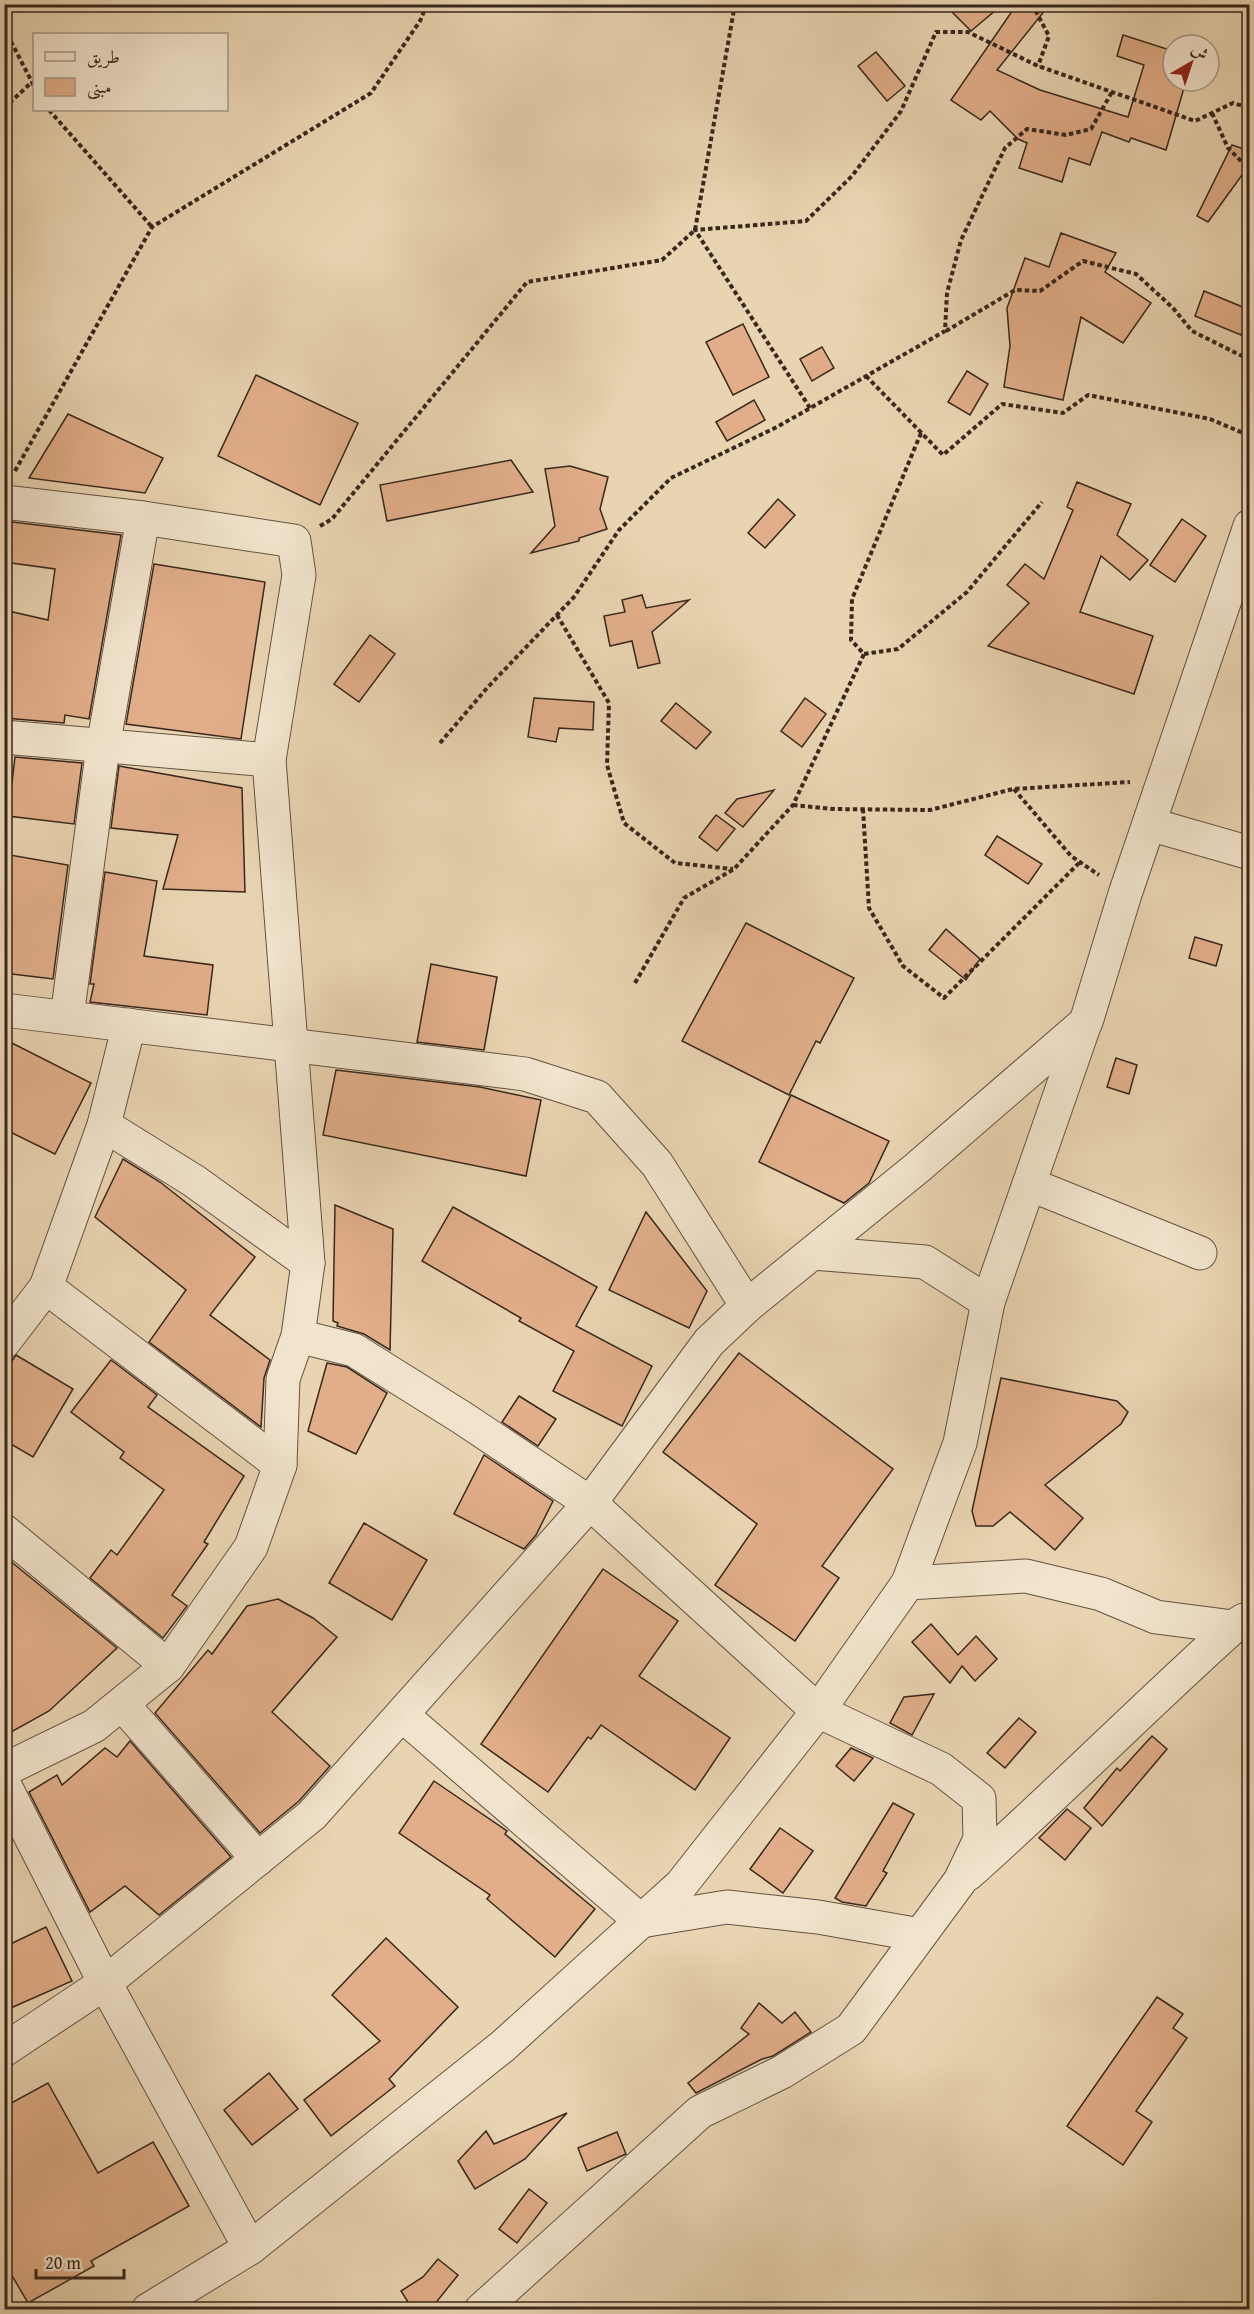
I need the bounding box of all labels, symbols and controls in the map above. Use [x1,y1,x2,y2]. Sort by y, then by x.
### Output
legend [33,33,228,111]
north arrow [1161,33,1221,93]
text: ش [1187,37,1214,66]
text: طريق [87,43,120,70]
text: مبنى [87,73,112,100]
scale bar [36,2242,124,2280]
text: 20 m [45,2249,81,2276]

